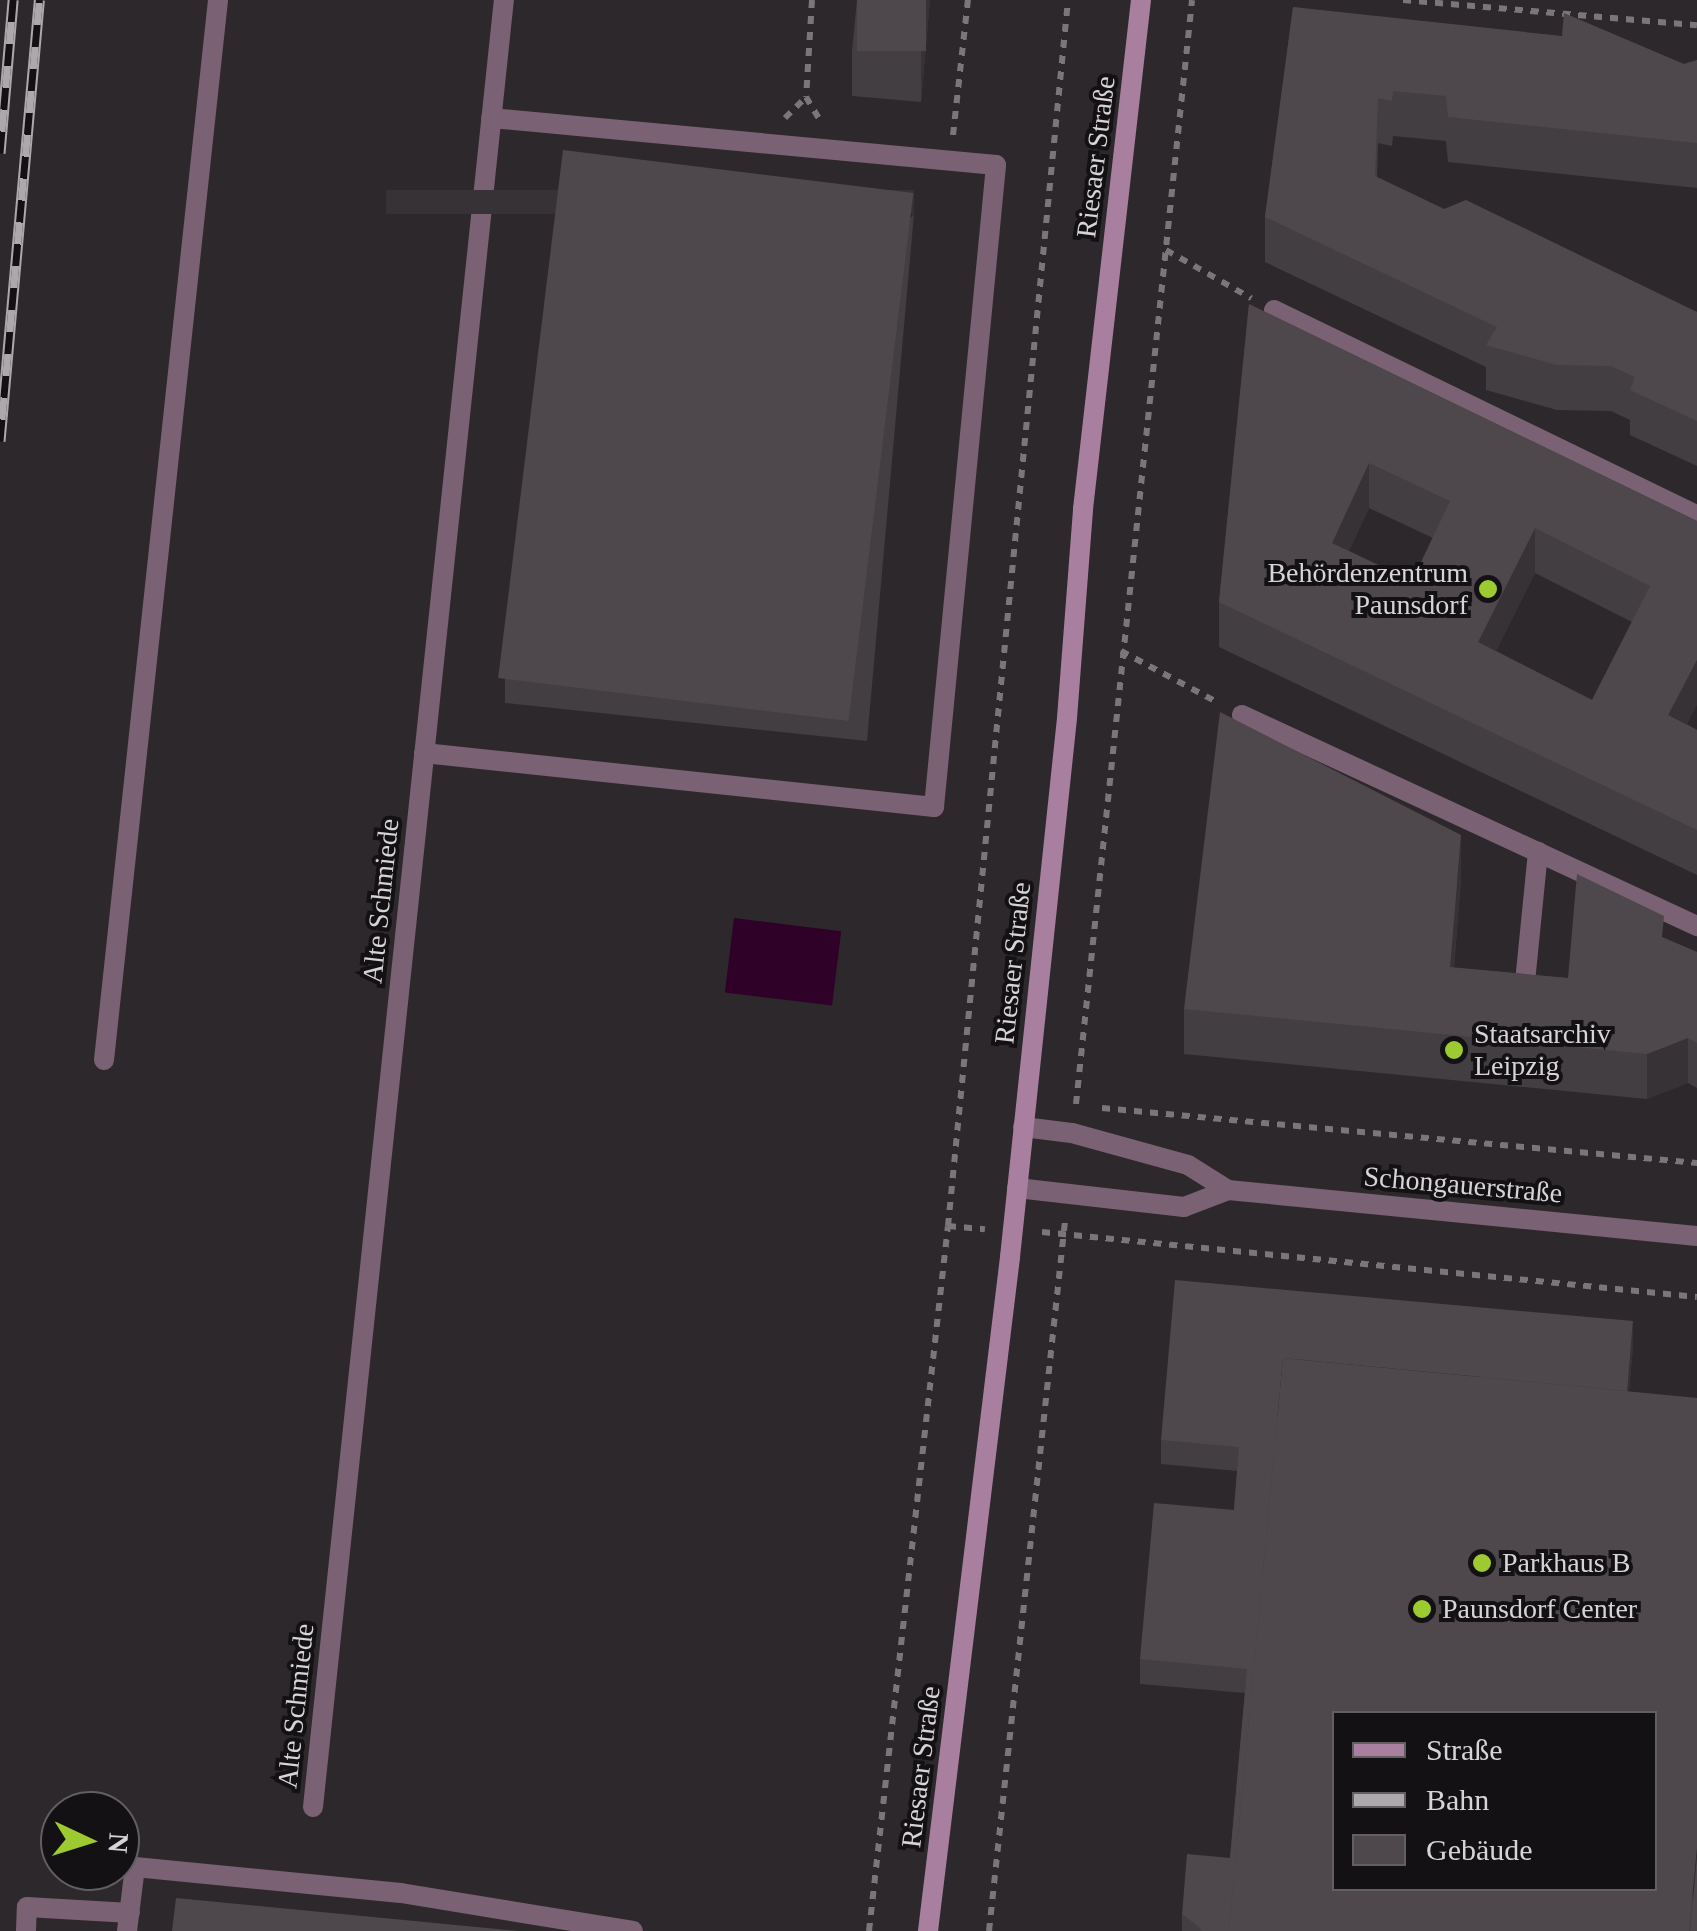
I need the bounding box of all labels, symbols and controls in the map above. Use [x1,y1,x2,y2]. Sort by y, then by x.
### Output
street label: Riesaer Straße [1069,74,1123,240]
place label: Behördenzentrum Paunsdorf [1267,556,1468,622]
marker: Behördenzentrum Paunsdorf [1477,578,1499,600]
street label: Alte Schmiede [356,817,406,985]
street label: Riesaer Straße [988,880,1038,1046]
place label: Staatsarchiv Leipzig [1474,1017,1611,1083]
marker: Staatsarchiv Leipzig [1443,1039,1465,1061]
street label: Schongauerstraße [1362,1160,1564,1210]
place label: Parkhaus B [1502,1546,1630,1580]
marker: Parkhaus B [1471,1552,1493,1574]
place label: Paunsdorf Center [1442,1592,1637,1626]
marker: Paunsdorf Center [1411,1598,1433,1620]
street label: Alte Schmiede [271,1622,321,1790]
street label: Riesaer Straße [894,1684,948,1850]
legend [1332,1711,1657,1891]
text: Straße [1426,1733,1503,1766]
text: Bahn [1426,1783,1489,1816]
north arrow [40,1791,140,1891]
text: N [102,1832,135,1854]
text: Gebäude [1426,1833,1533,1866]

